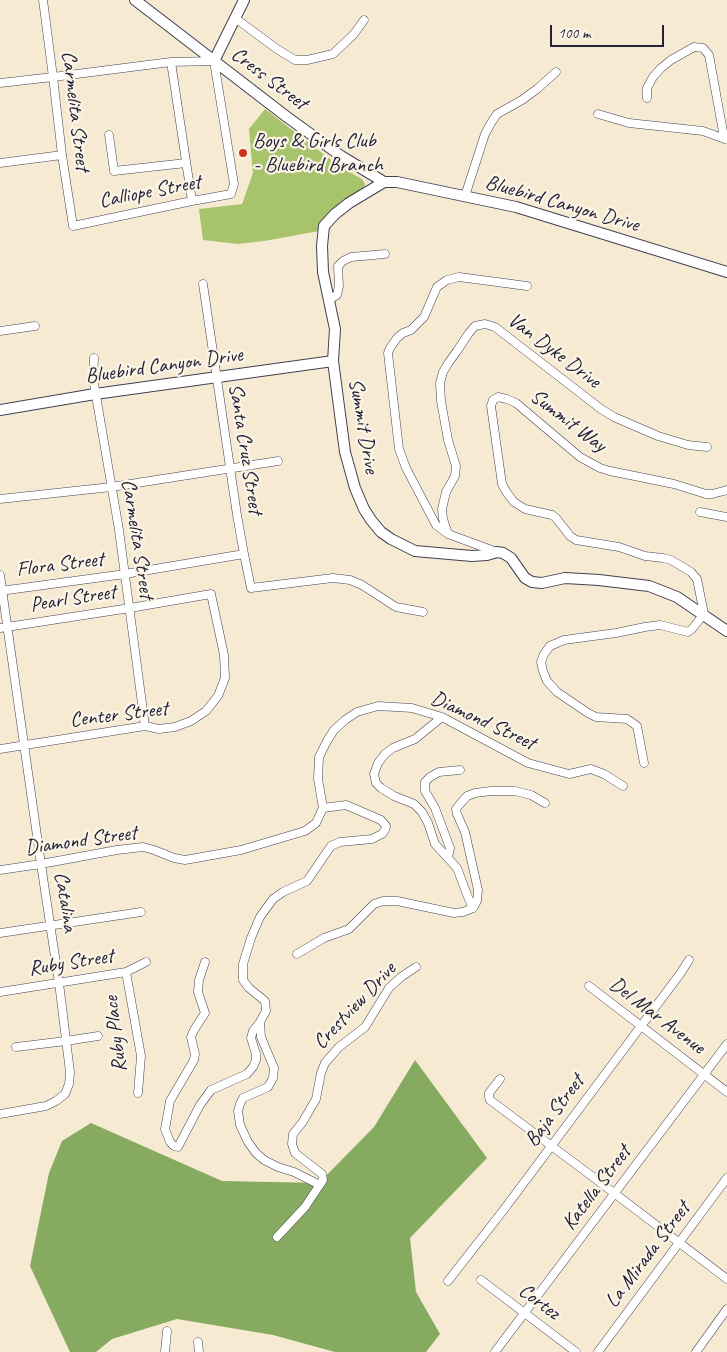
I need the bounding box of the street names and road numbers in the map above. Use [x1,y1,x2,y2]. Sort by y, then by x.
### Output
street label: Cress Street [226,42,312,116]
street label: Carmelita Street [55,50,95,172]
street label: Calliope Street [97,170,203,214]
street label: Bluebird Canyon Drive [482,170,642,238]
street label: Van Dyke Drive [503,308,605,394]
street label: Bluebird Canyon Drive [84,342,244,390]
street label: Summit Drive [342,377,384,475]
street label: Santa Cruz Street [222,382,268,516]
street label: Summit Way [525,384,611,458]
street label: Carmelita Street [115,477,159,601]
street label: Flora Street [15,547,105,583]
street label: Pearl Street [28,580,118,618]
street label: Diamond Street [427,686,539,756]
street label: Center Street [69,697,169,733]
street label: Diamond Street [24,821,138,861]
street label: Catalina [48,870,82,934]
street label: Ruby Street [27,944,115,982]
street label: Crestview Drive [308,957,402,1055]
street label: Del Mar Avenue [604,972,710,1060]
street label: Ruby Place [99,995,133,1073]
street label: Baja Street [520,1070,590,1152]
street label: Katella Street [557,1141,637,1235]
street label: La Mirada Street [600,1197,696,1313]
street label: Cortez [513,1278,565,1326]

